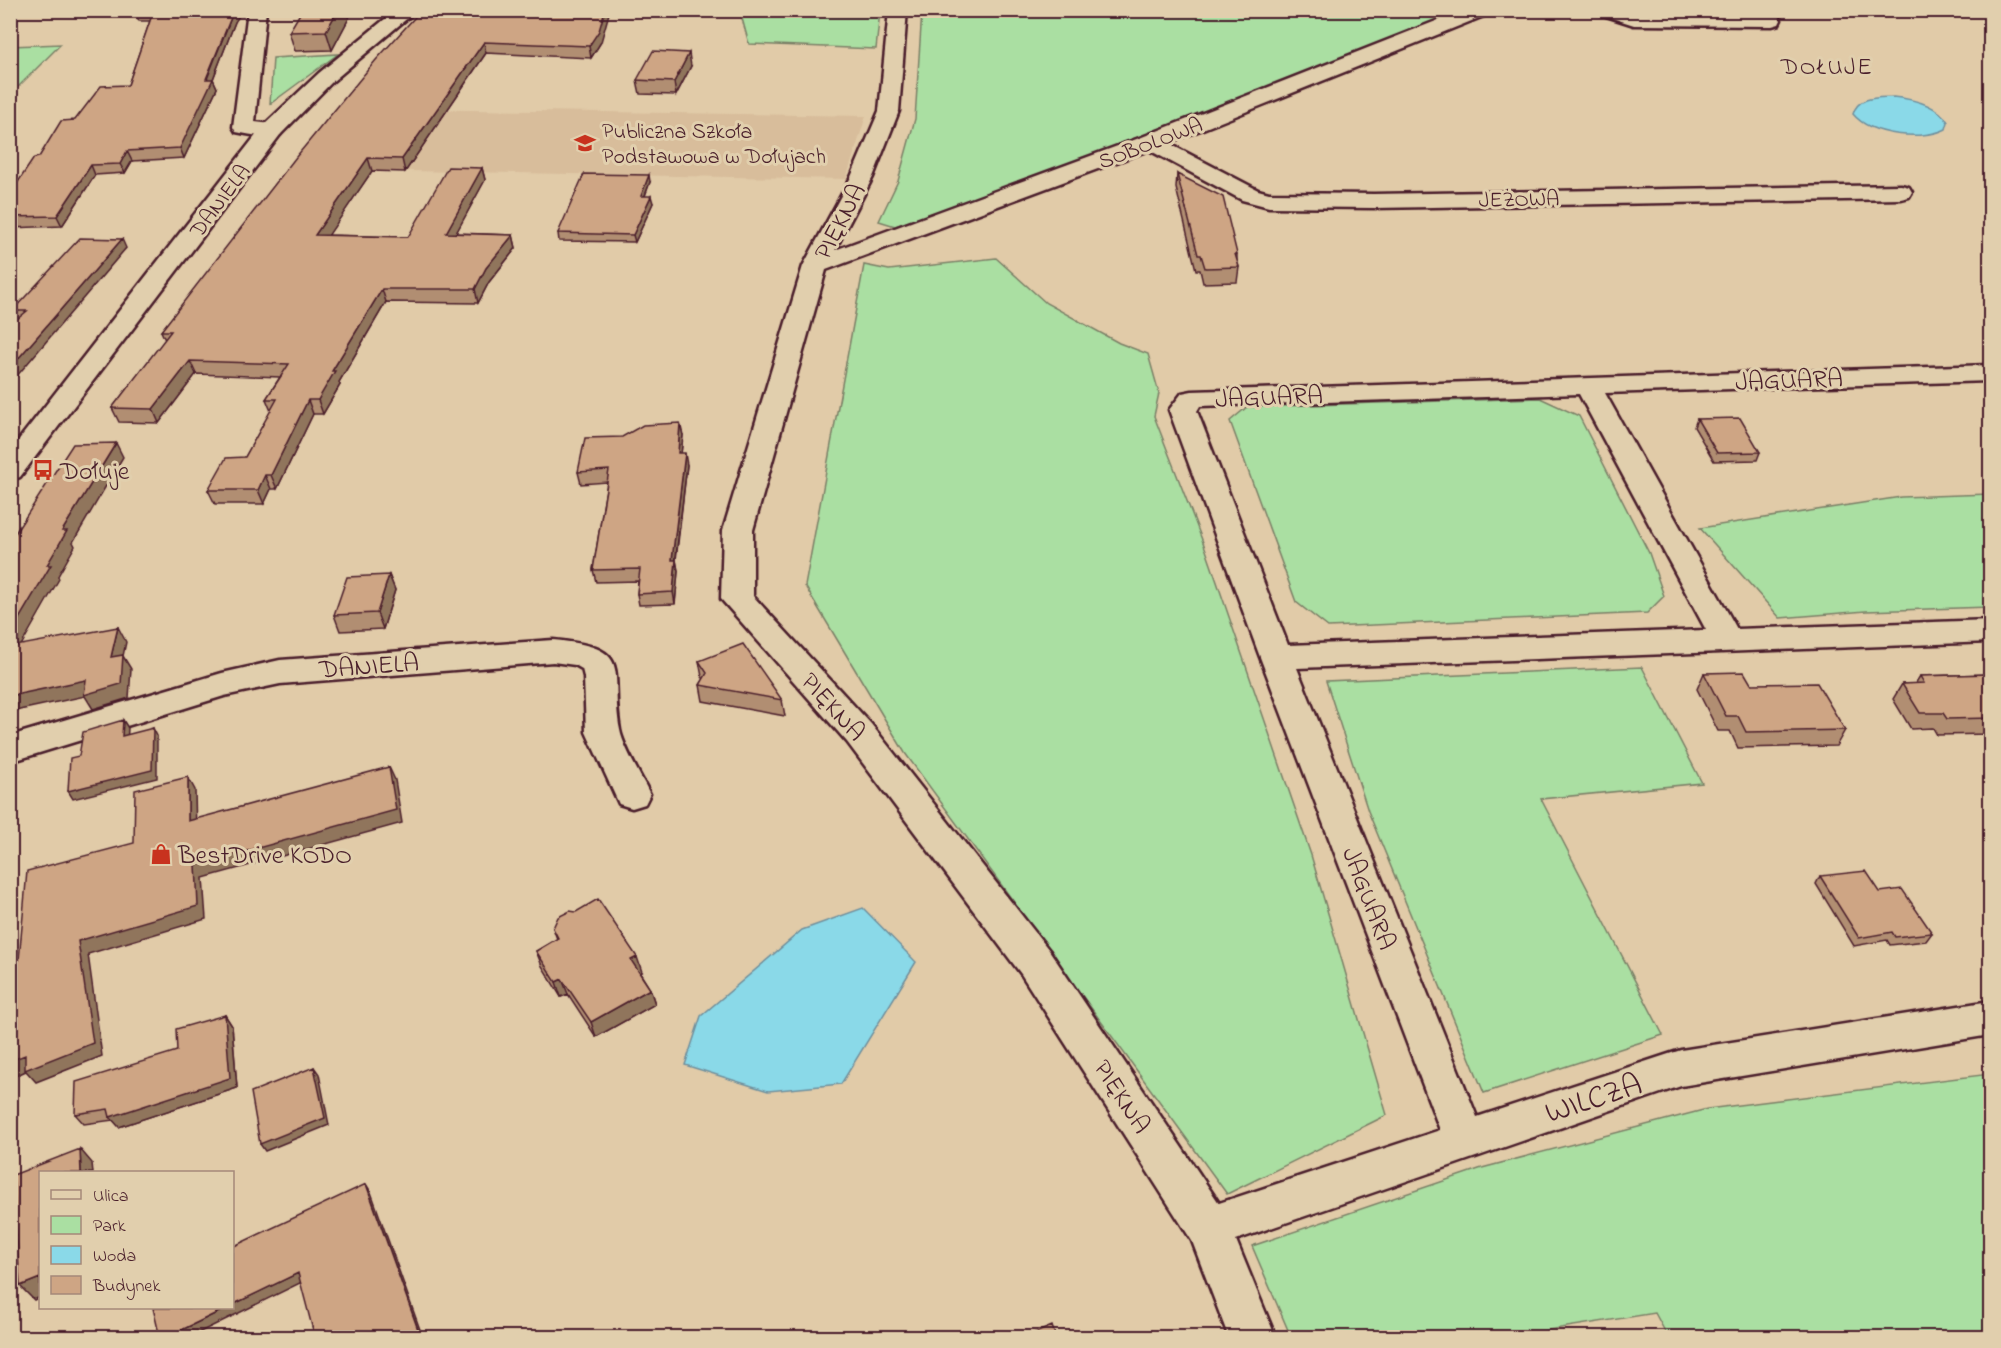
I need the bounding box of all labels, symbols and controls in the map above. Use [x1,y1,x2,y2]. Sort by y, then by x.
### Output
district label: DOŁUJE [1780,51,1873,86]
street label: SOBOLOWA [1094,110,1208,179]
place label: Publiczna Szkoła Podstawowa w Dołujach [602,117,826,174]
school or university icon: Publiczna Szkoła Podstawowa w Dołujach [573,131,597,155]
street label: DANIELA [183,158,260,246]
street label: PIĘKNA [806,177,878,267]
street label: JEŻOWA [1478,184,1560,218]
street label: JAGUARA [1735,361,1844,403]
street label: JAGUARA [1215,378,1324,420]
place label: Dołuje [59,454,130,492]
bus stop icon: Dołuje [31,458,55,482]
street label: DANIELA [317,646,420,691]
street label: PIĘKNA [790,665,873,751]
place label: BestDrive KODO [177,838,352,876]
shop icon: BestDrive KODO [149,842,173,866]
street label: JAGUARA [1330,842,1404,956]
street label: PIĘKNA [1082,1053,1159,1142]
street label: WILCZA [1539,1063,1649,1138]
legend [39,1171,234,1309]
text: Ulica [93,1184,128,1210]
text: Park [93,1214,126,1240]
text: Woda [93,1244,136,1270]
text: Budynek [92,1274,160,1300]

